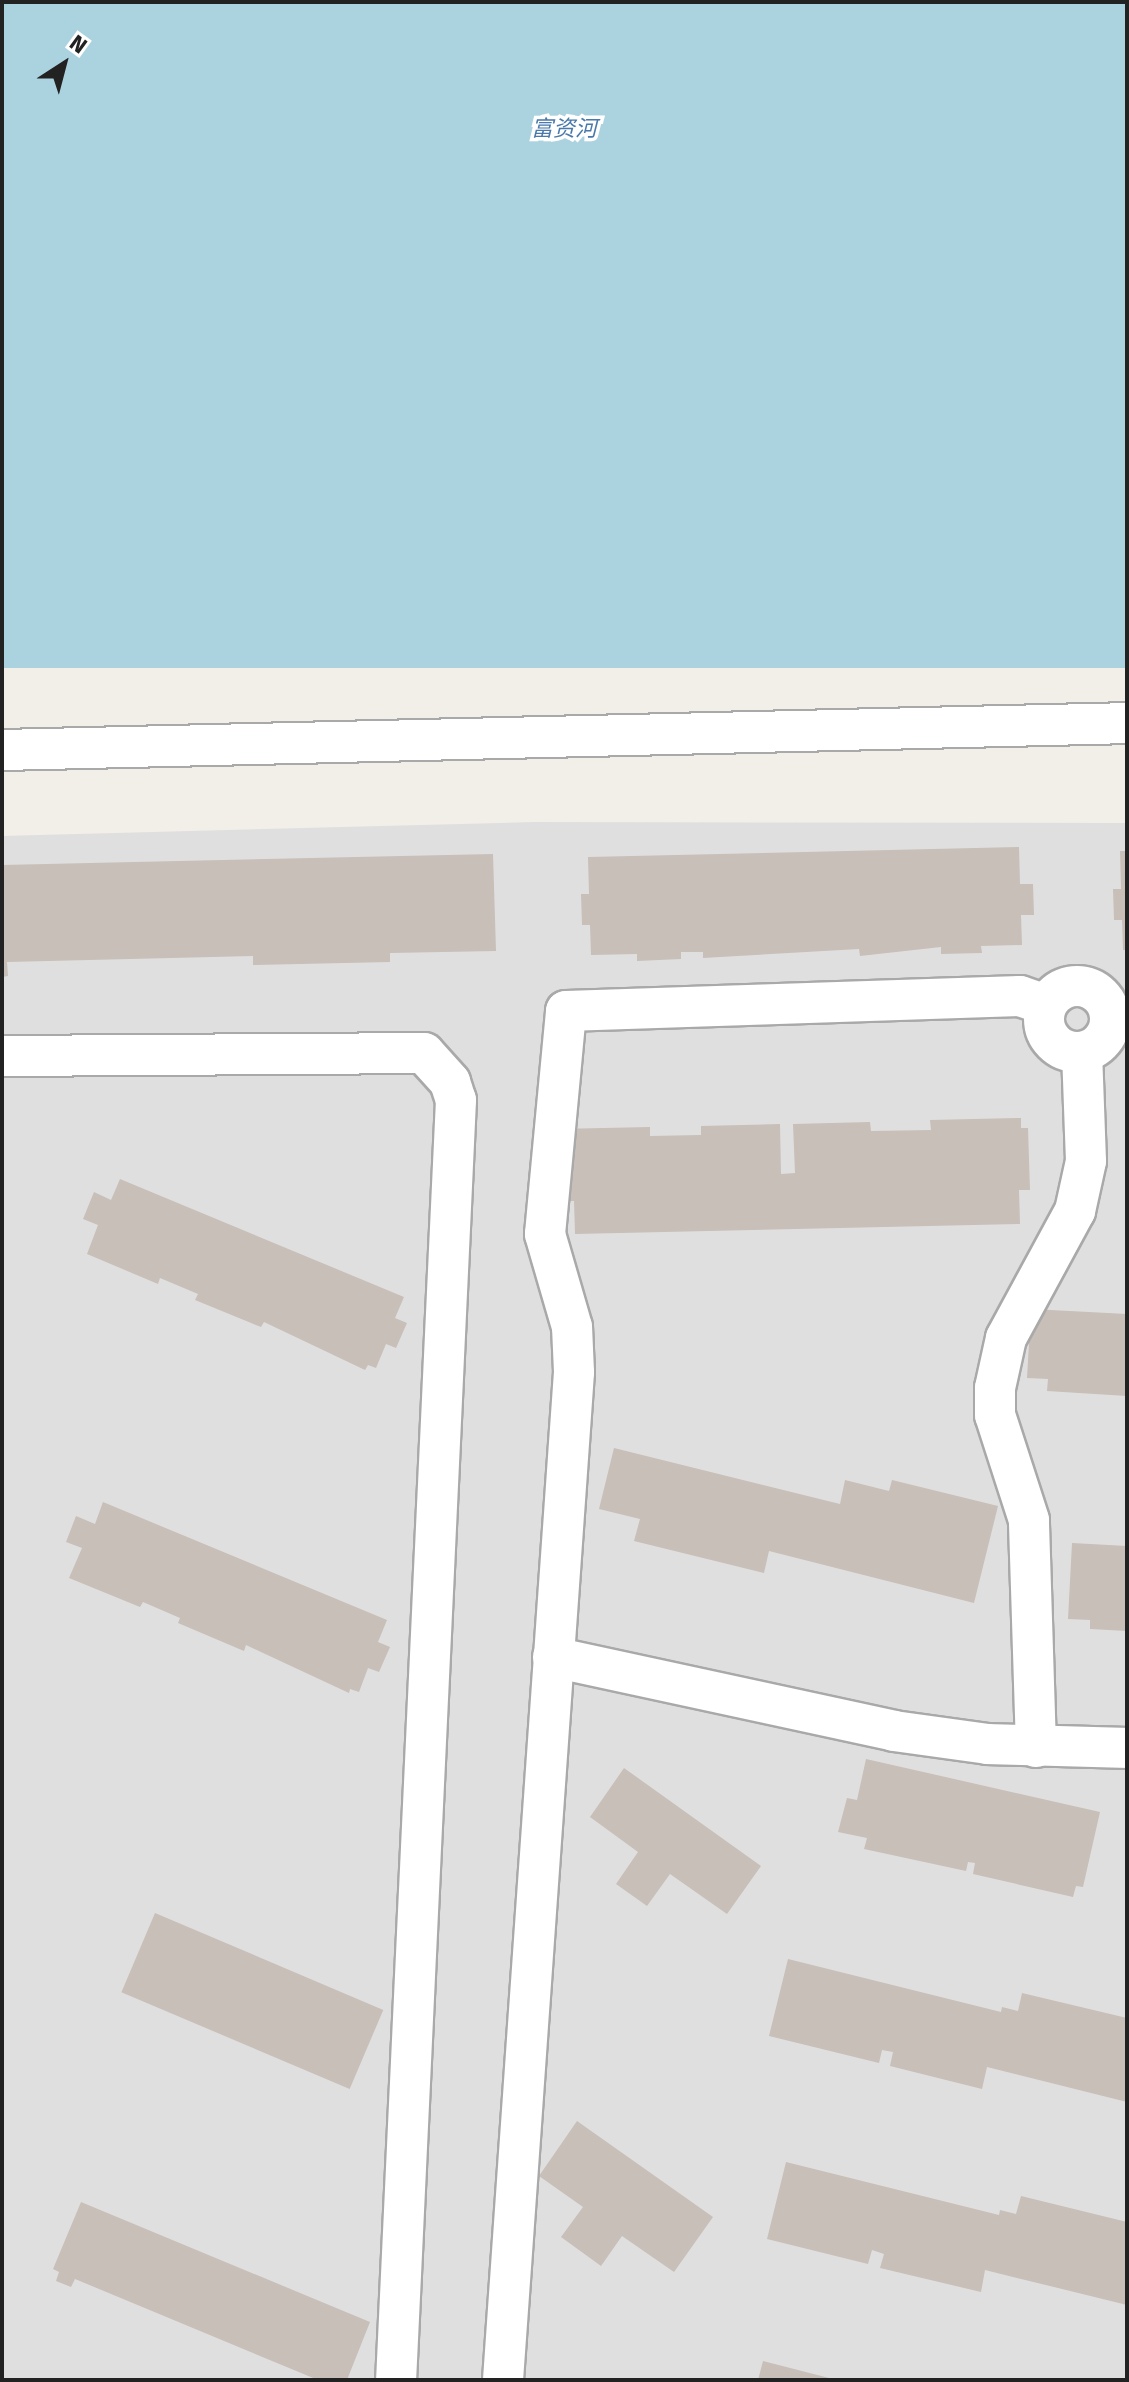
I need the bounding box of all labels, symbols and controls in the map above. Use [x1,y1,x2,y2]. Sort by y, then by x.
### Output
north arrow [24,24,104,104]
text: N [65,29,92,59]
water label: 富资河 [531,116,597,142]

